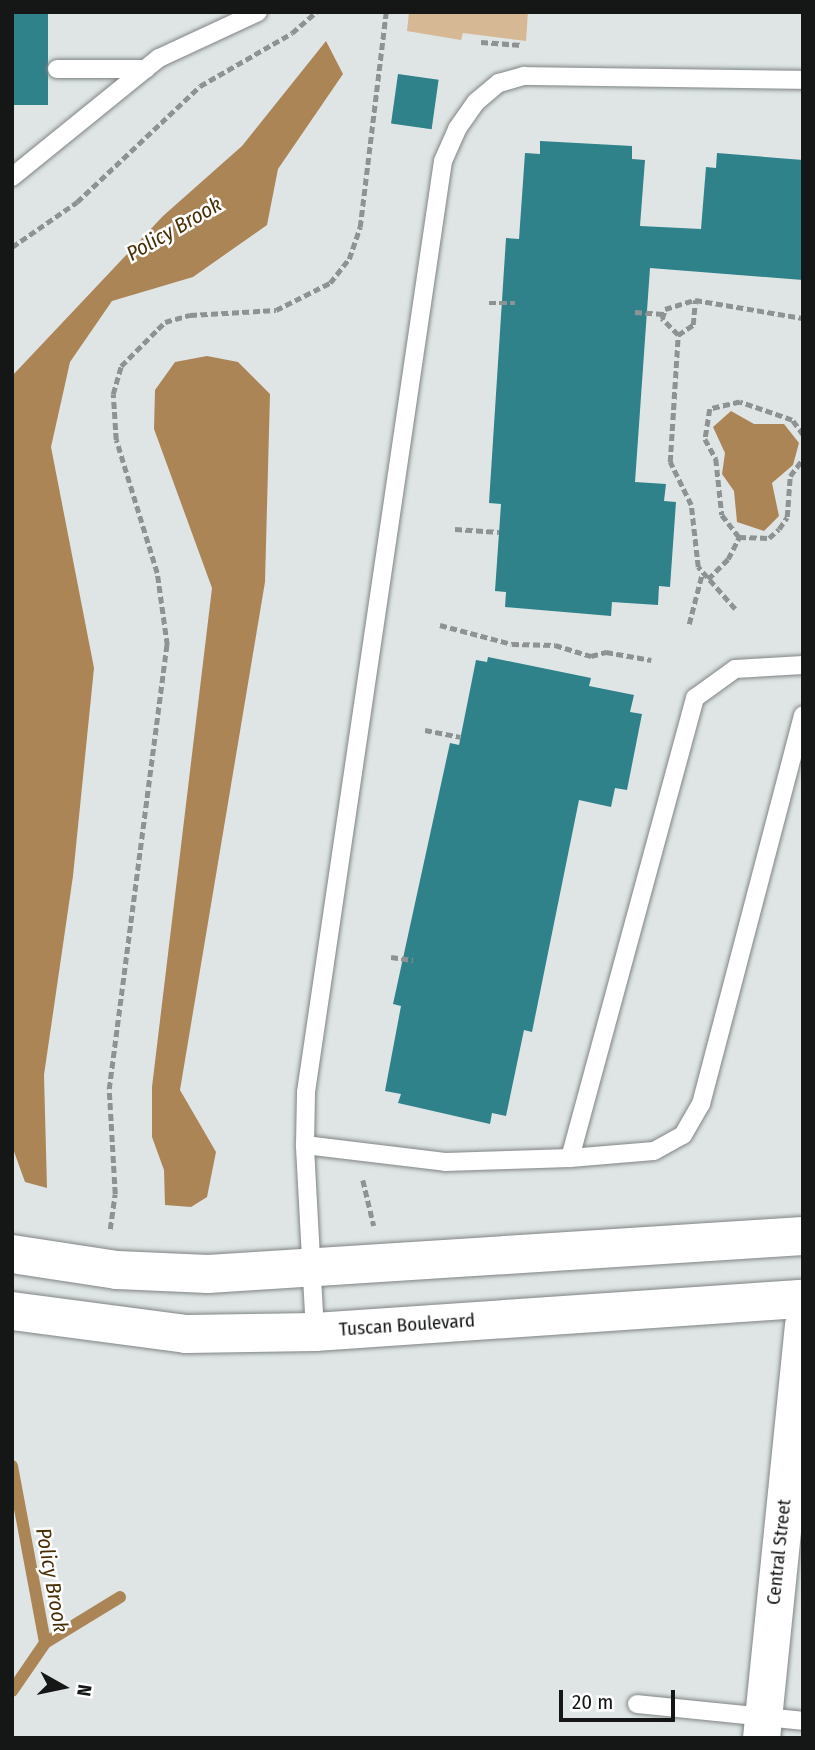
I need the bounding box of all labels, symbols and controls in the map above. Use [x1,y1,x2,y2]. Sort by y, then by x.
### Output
water label: Policy Brook [122,192,226,266]
street label: Tuscan Boulevard [338,1309,476,1341]
street label: Central Street [762,1498,796,1606]
water label: Policy Brook [30,1526,74,1634]
north arrow [28,1652,98,1722]
scale bar [563,1676,678,1720]
text: N [72,1683,96,1698]
text: 20 m [572,1689,613,1715]

